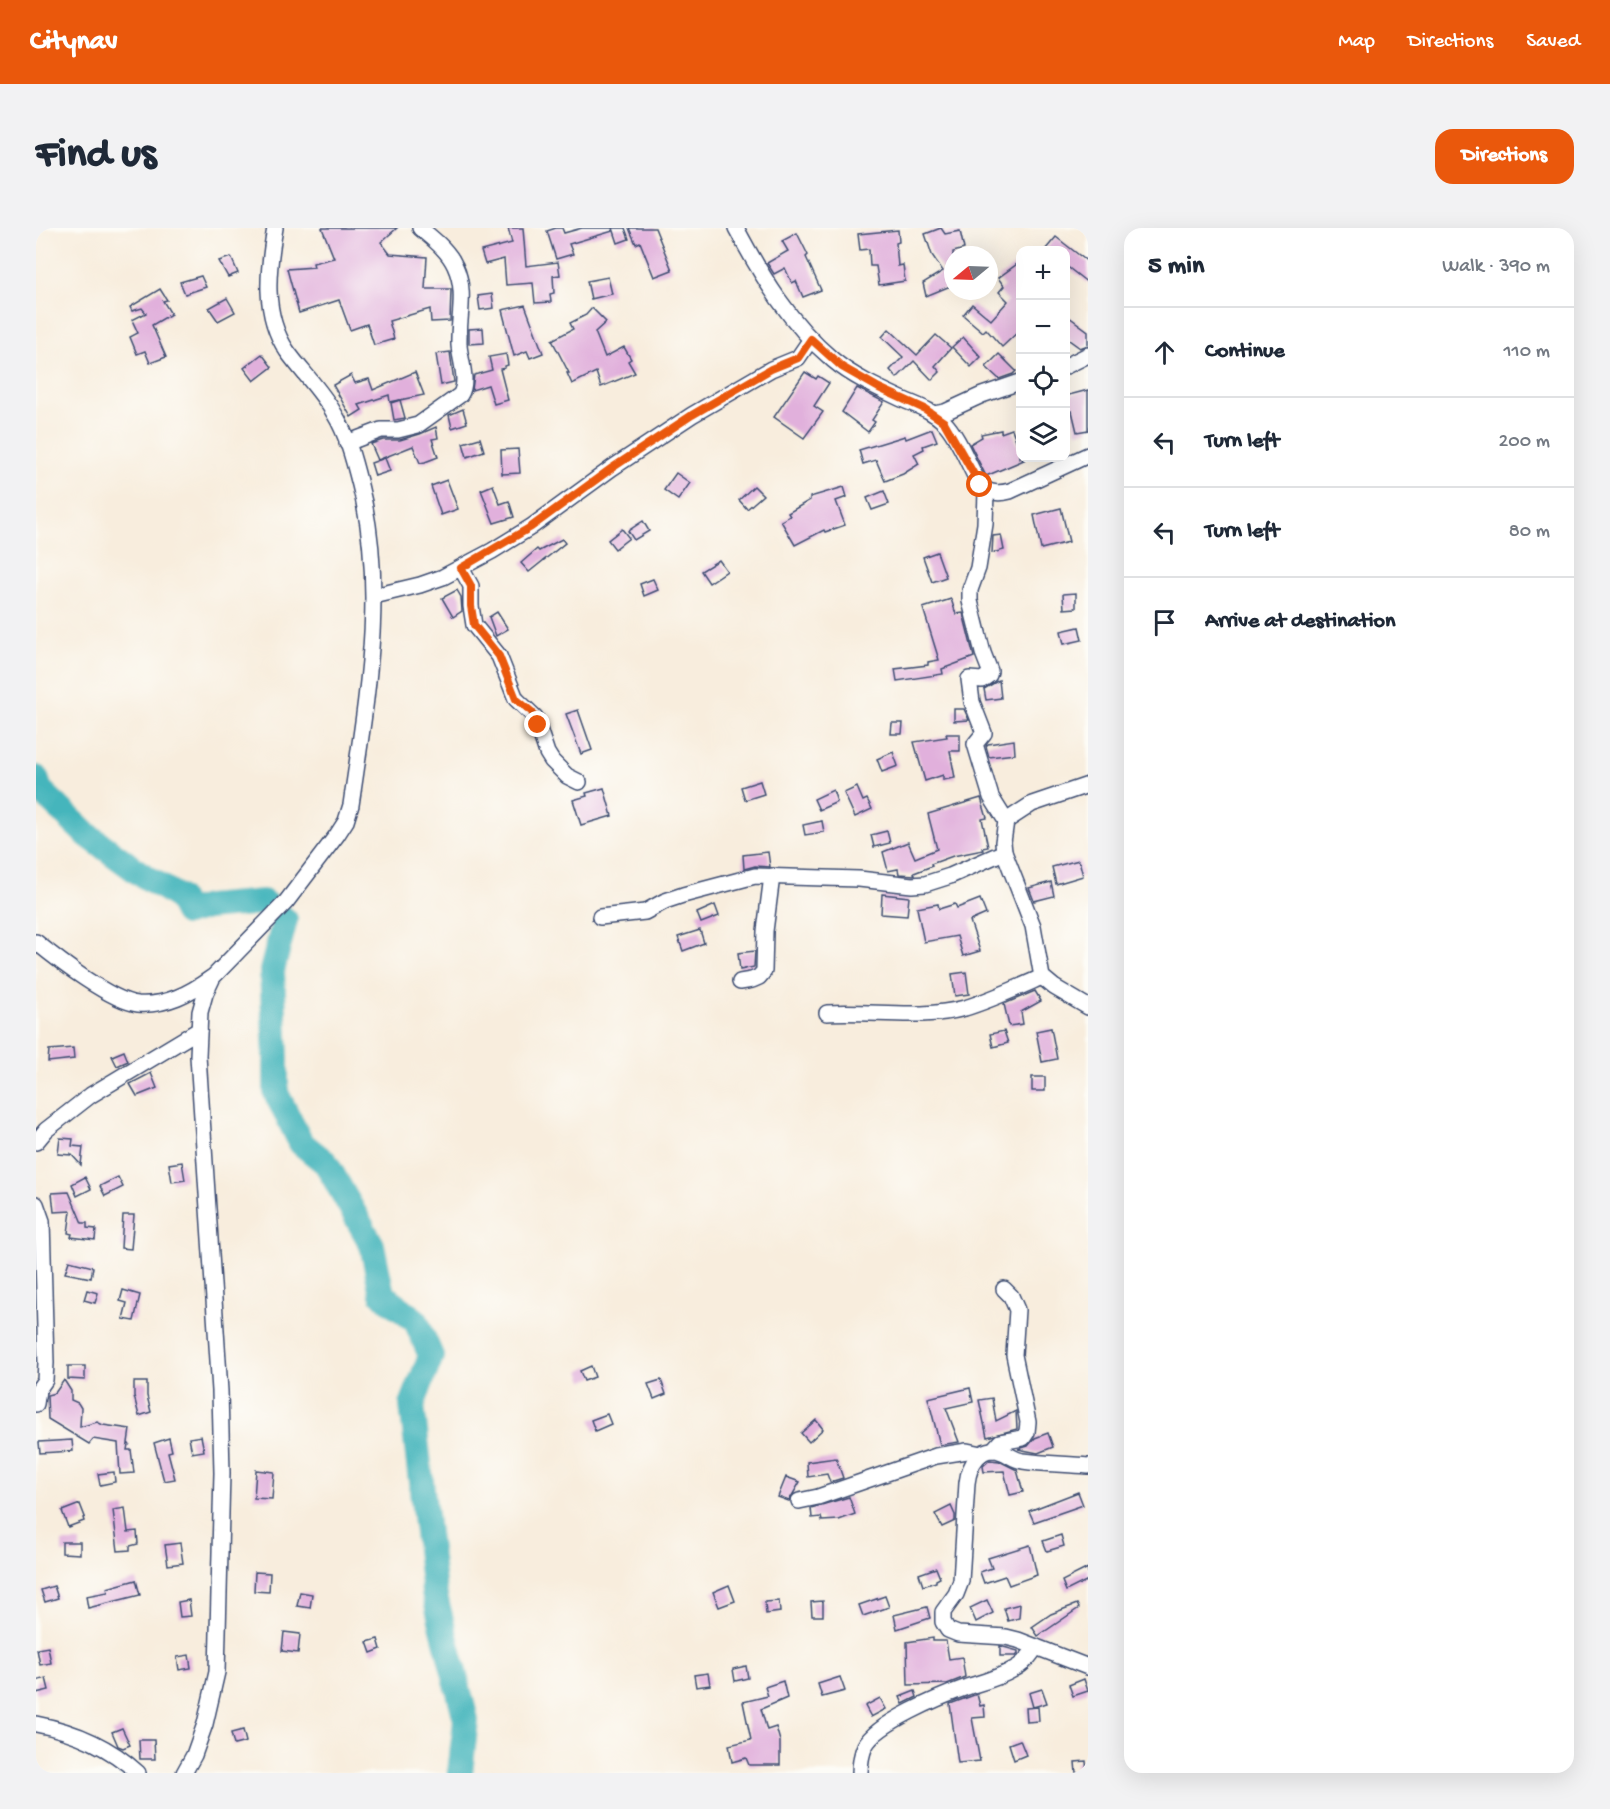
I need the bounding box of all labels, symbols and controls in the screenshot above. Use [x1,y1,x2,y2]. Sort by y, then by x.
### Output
text: Citynav [30,26,118,59]
text: Map [1338,30,1375,55]
text: Directions [1408,30,1493,55]
text: Saved [1526,30,1580,55]
button: Directions [1435,129,1574,184]
text: Find us [36,132,156,181]
north arrow [944,246,998,300]
map controls [1016,246,1070,462]
button: + [1016,246,1070,300]
text: 5 min [1148,252,1204,283]
text: Walk · 390 m [1442,256,1550,279]
button: − [1016,300,1070,354]
icon: ahead [1148,336,1181,369]
text: Continue [1205,339,1285,365]
text: 110 m [1504,341,1550,364]
button: locate [1016,354,1070,408]
button: layers [1016,408,1070,462]
icon: left [1148,426,1181,459]
text: Turn left [1205,429,1279,455]
text: 200 m [1499,431,1550,454]
route start [966,471,992,497]
icon: left [1148,516,1181,549]
text: Turn left [1205,519,1279,545]
text: 80 m [1509,521,1550,544]
icon: arrive [1148,606,1181,639]
text: Arrive at destination [1205,609,1395,635]
route end [524,711,550,737]

